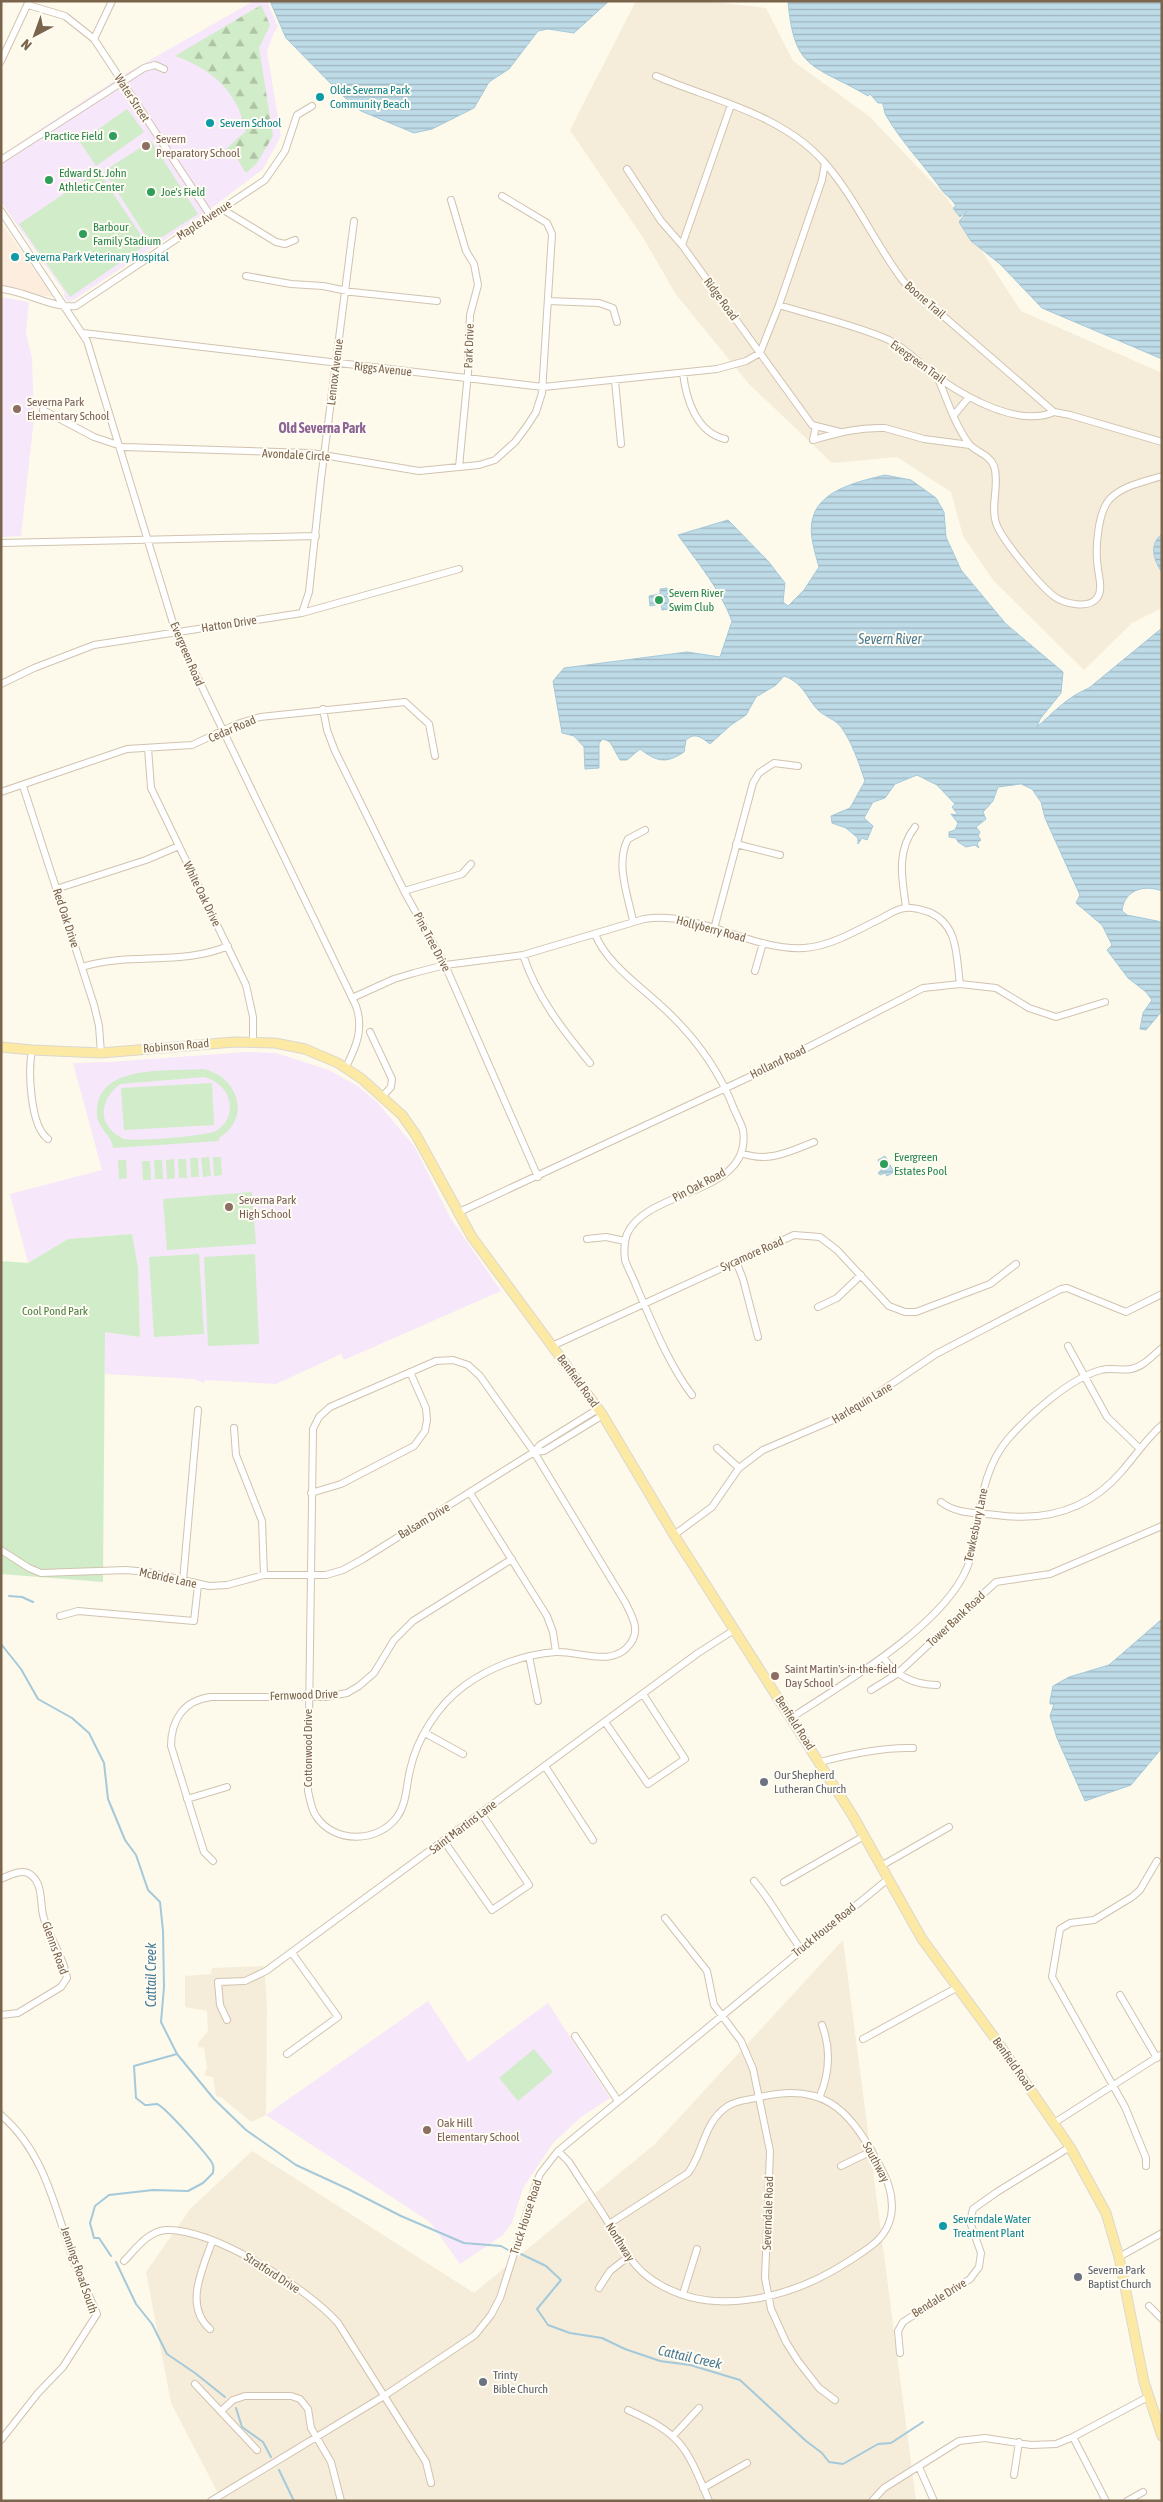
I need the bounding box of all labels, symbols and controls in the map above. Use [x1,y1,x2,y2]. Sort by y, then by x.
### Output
north arrow [10,10,60,60]
text: N [18,36,35,54]
street label: Water Street [111,71,153,125]
place label: Olde Severna Park Community Beach [330,83,411,111]
marker: Olde Severna Park Community Beach [314,91,326,103]
place label: Severn School [220,116,282,130]
marker: Severn School [204,117,216,129]
place label: Practice Field [44,129,103,143]
marker: Practice Field [107,130,119,142]
place label: Severn Preparatory School [156,132,241,160]
marker: Severn Preparatory School [140,140,152,152]
place label: Edward St. John Athletic Center [59,166,127,194]
marker: Edward St. John Athletic Center [43,174,55,186]
place label: Joe's Field [161,185,205,199]
marker: Joe's Field [145,186,157,198]
street label: Maple Avenue [174,197,234,243]
place label: Barbour Family Stadium [93,220,161,248]
marker: Barbour Family Stadium [77,228,89,240]
place label: Severna Park Veterinary Hospital [25,250,170,264]
marker: Severna Park Veterinary Hospital [9,251,21,263]
street label: Ridge Road [701,275,741,323]
street label: Boone Trail [902,279,949,322]
street label: Park Drive [461,323,477,369]
street label: Evergreen Trail [888,337,949,387]
street label: Lennox Avenue [324,338,346,406]
street label: Riggs Avenue [353,359,413,379]
place label: Severna Park Elementary School [27,395,110,423]
marker: Severna Park Elementary School [11,403,23,415]
district label: Old Severna Park [278,420,366,436]
street label: Avondale Circle [262,446,330,464]
place label: Severn River Swim Club [669,586,724,614]
marker: Severn River Swim Club [653,594,665,606]
street label: Hatton Drive [200,613,258,635]
street label: Evergreen Road [167,620,207,688]
water label: Severn River [857,631,922,647]
street label: Cedar Road [206,713,258,745]
street label: White Oak Drive [180,859,224,929]
street label: Red Oak Drive [50,887,82,949]
street label: Pine Tree Drive [411,910,453,974]
street label: Hollyberry Road [675,913,747,945]
street label: Robinson Road [142,1036,210,1056]
street label: Holland Road [748,1042,808,1082]
place label: Evergreen Estates Pool [894,1150,948,1178]
marker: Evergreen Estates Pool [878,1158,890,1170]
street label: Pin Oak Road [670,1165,728,1205]
place label: Severna Park High School [239,1193,297,1221]
marker: Severna Park High School [223,1201,235,1213]
street label: Sycamore Road [718,1234,786,1274]
park label: Cool Pond Park [22,1304,89,1318]
street label: Benfield Road [554,1352,602,1410]
street label: Harlequin Lane [829,1380,895,1426]
street label: Tewkesbury Lane [961,1487,991,1563]
street label: Balsam Drive [396,1500,452,1542]
street label: McBride Lane [138,1565,198,1591]
street label: Tower Bank Road [924,1588,988,1650]
place label: Saint Martin's-in-the-field Day School [785,1662,897,1690]
marker: Saint Martin's-in-the-field Day School [769,1670,781,1682]
street label: Fernwood Drive [270,1687,338,1703]
street label: Benfield Road [772,1693,818,1753]
street label: Cottonwood Drive [301,1709,315,1787]
place label: Our Shepherd Lutheran Church [774,1768,846,1796]
marker: Our Shepherd Lutheran Church [758,1776,770,1788]
street label: Saint Martins Lane [427,1797,499,1857]
street label: Truck House Road [789,1900,859,1960]
street label: Glenns Road [39,1920,71,1976]
water label: Cattail Creek [143,1942,159,2007]
street label: Benfield Road [990,2035,1036,2093]
place label: Oak Hill Elementary School [437,2116,520,2144]
marker: Oak Hill Elementary School [421,2124,433,2136]
street label: Southway [860,2140,892,2184]
street label: Severndale Road [760,2176,776,2250]
street label: Truck House Road [507,2178,545,2256]
place label: Severndale Water Treatment Plant [953,2212,1031,2240]
street label: Northway [603,2220,637,2264]
marker: Severndale Water Treatment Plant [937,2220,949,2232]
street label: Jennings Road South [58,2225,100,2315]
street label: Stratford Drive [241,2250,303,2296]
place label: Severna Park Baptist Church [1088,2263,1151,2291]
marker: Severna Park Baptist Church [1072,2271,1084,2283]
street label: Bendale Drive [909,2276,969,2320]
water label: Cattail Creek [657,2342,724,2372]
place label: Trinty Bible Church [493,2368,548,2396]
marker: Trinty Bible Church [477,2376,489,2388]

